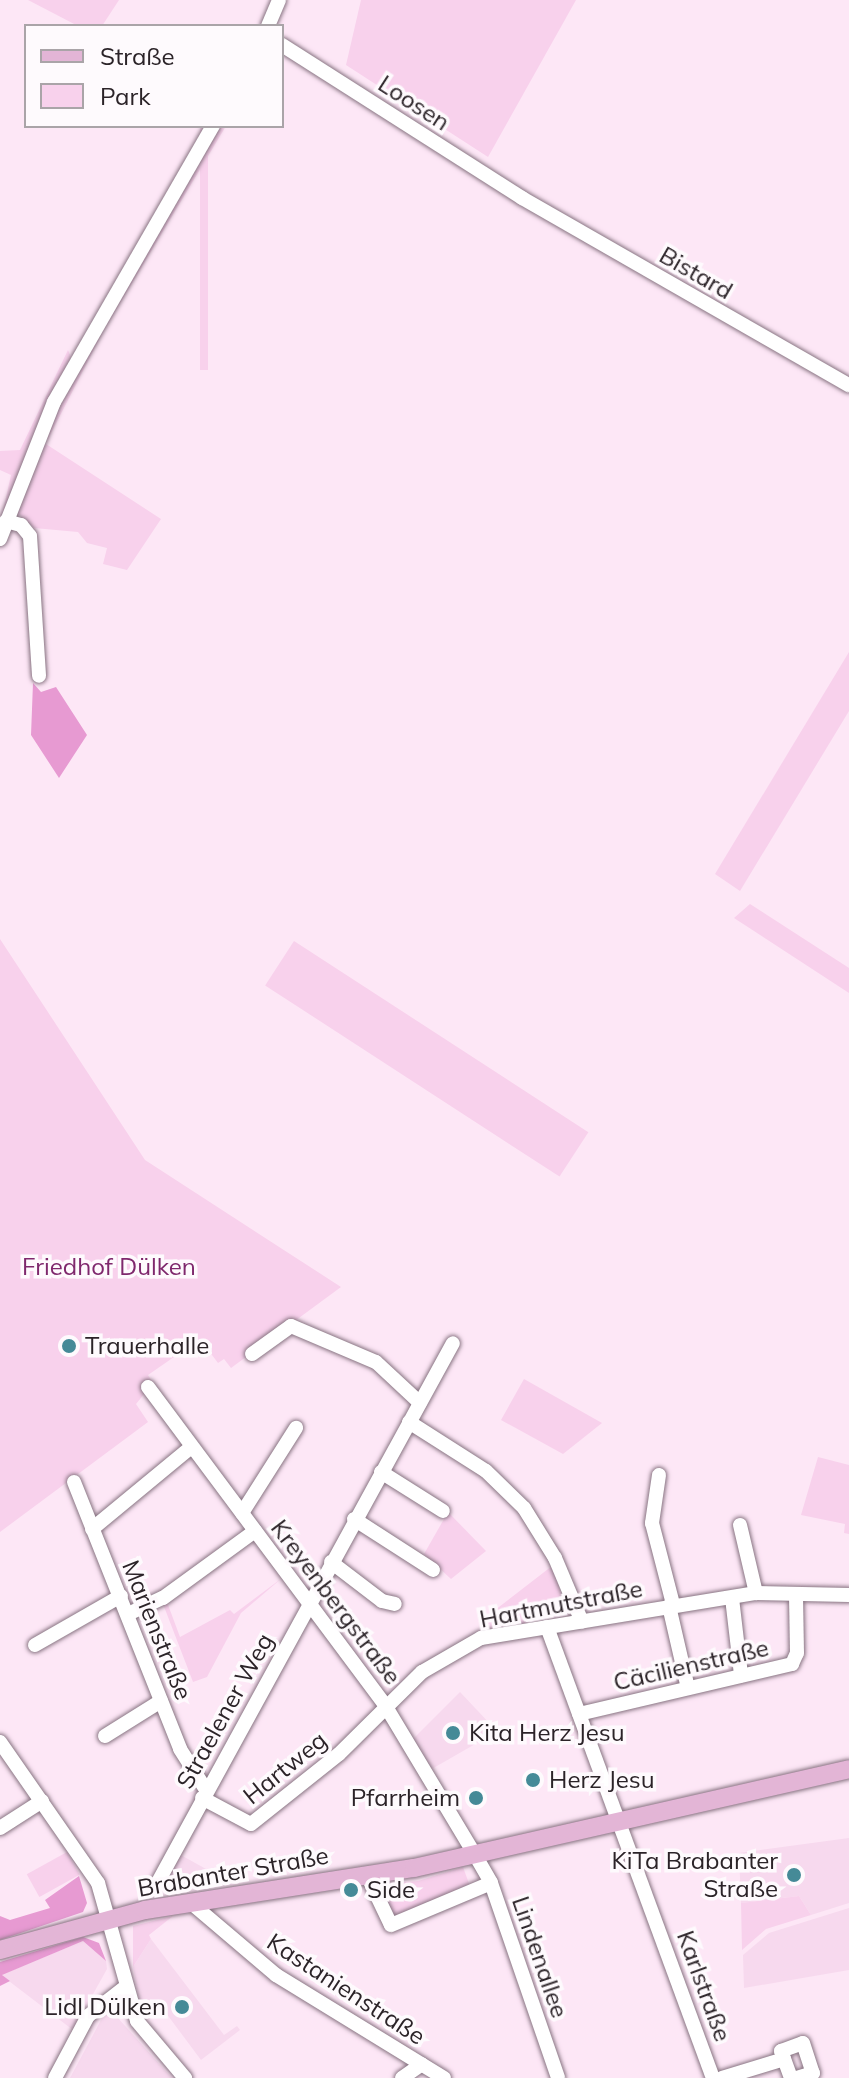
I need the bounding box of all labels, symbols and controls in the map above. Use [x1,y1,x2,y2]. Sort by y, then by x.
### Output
legend [24,24,284,128]
text: Straße [100,41,175,71]
street label: Loosen [373,69,455,137]
text: Park [100,81,151,111]
street label: Bistard [654,241,738,305]
park label: Friedhof Dülken [22,1253,196,1281]
place label: Trauerhalle [85,1332,209,1360]
marker: Trauerhalle [60,1337,78,1355]
street label: Kreyenbergstraße [265,1514,407,1690]
street label: Marienstraße [116,1556,198,1704]
street label: Hartmutstraße [477,1574,645,1634]
street label: Straelener Weg [170,1628,280,1794]
street label: Cäcilienstraße [611,1633,771,1697]
place label: Kita Herz Jesu [469,1719,625,1747]
marker: Kita Herz Jesu [444,1724,462,1742]
street label: Hartweg [238,1726,332,1810]
place label: Herz Jesu [549,1766,655,1794]
marker: Herz Jesu [524,1771,542,1789]
place label: Pfarrheim [351,1784,460,1812]
marker: Pfarrheim [467,1789,485,1807]
street label: Brabanter Straße [135,1841,331,1903]
place label: KiTa Brabanter Straße [612,1847,778,1903]
marker: KiTa Brabanter Straße [785,1866,803,1884]
place label: Side [367,1876,415,1904]
marker: Side [342,1881,360,1899]
street label: Lindenallee [506,1893,574,2021]
street label: Kastanienstraße [262,1927,430,2051]
street label: Karlstraße [671,1927,737,2045]
place label: Lidl Dülken [44,1993,166,2021]
marker: Lidl Dülken [173,1998,191,2016]

